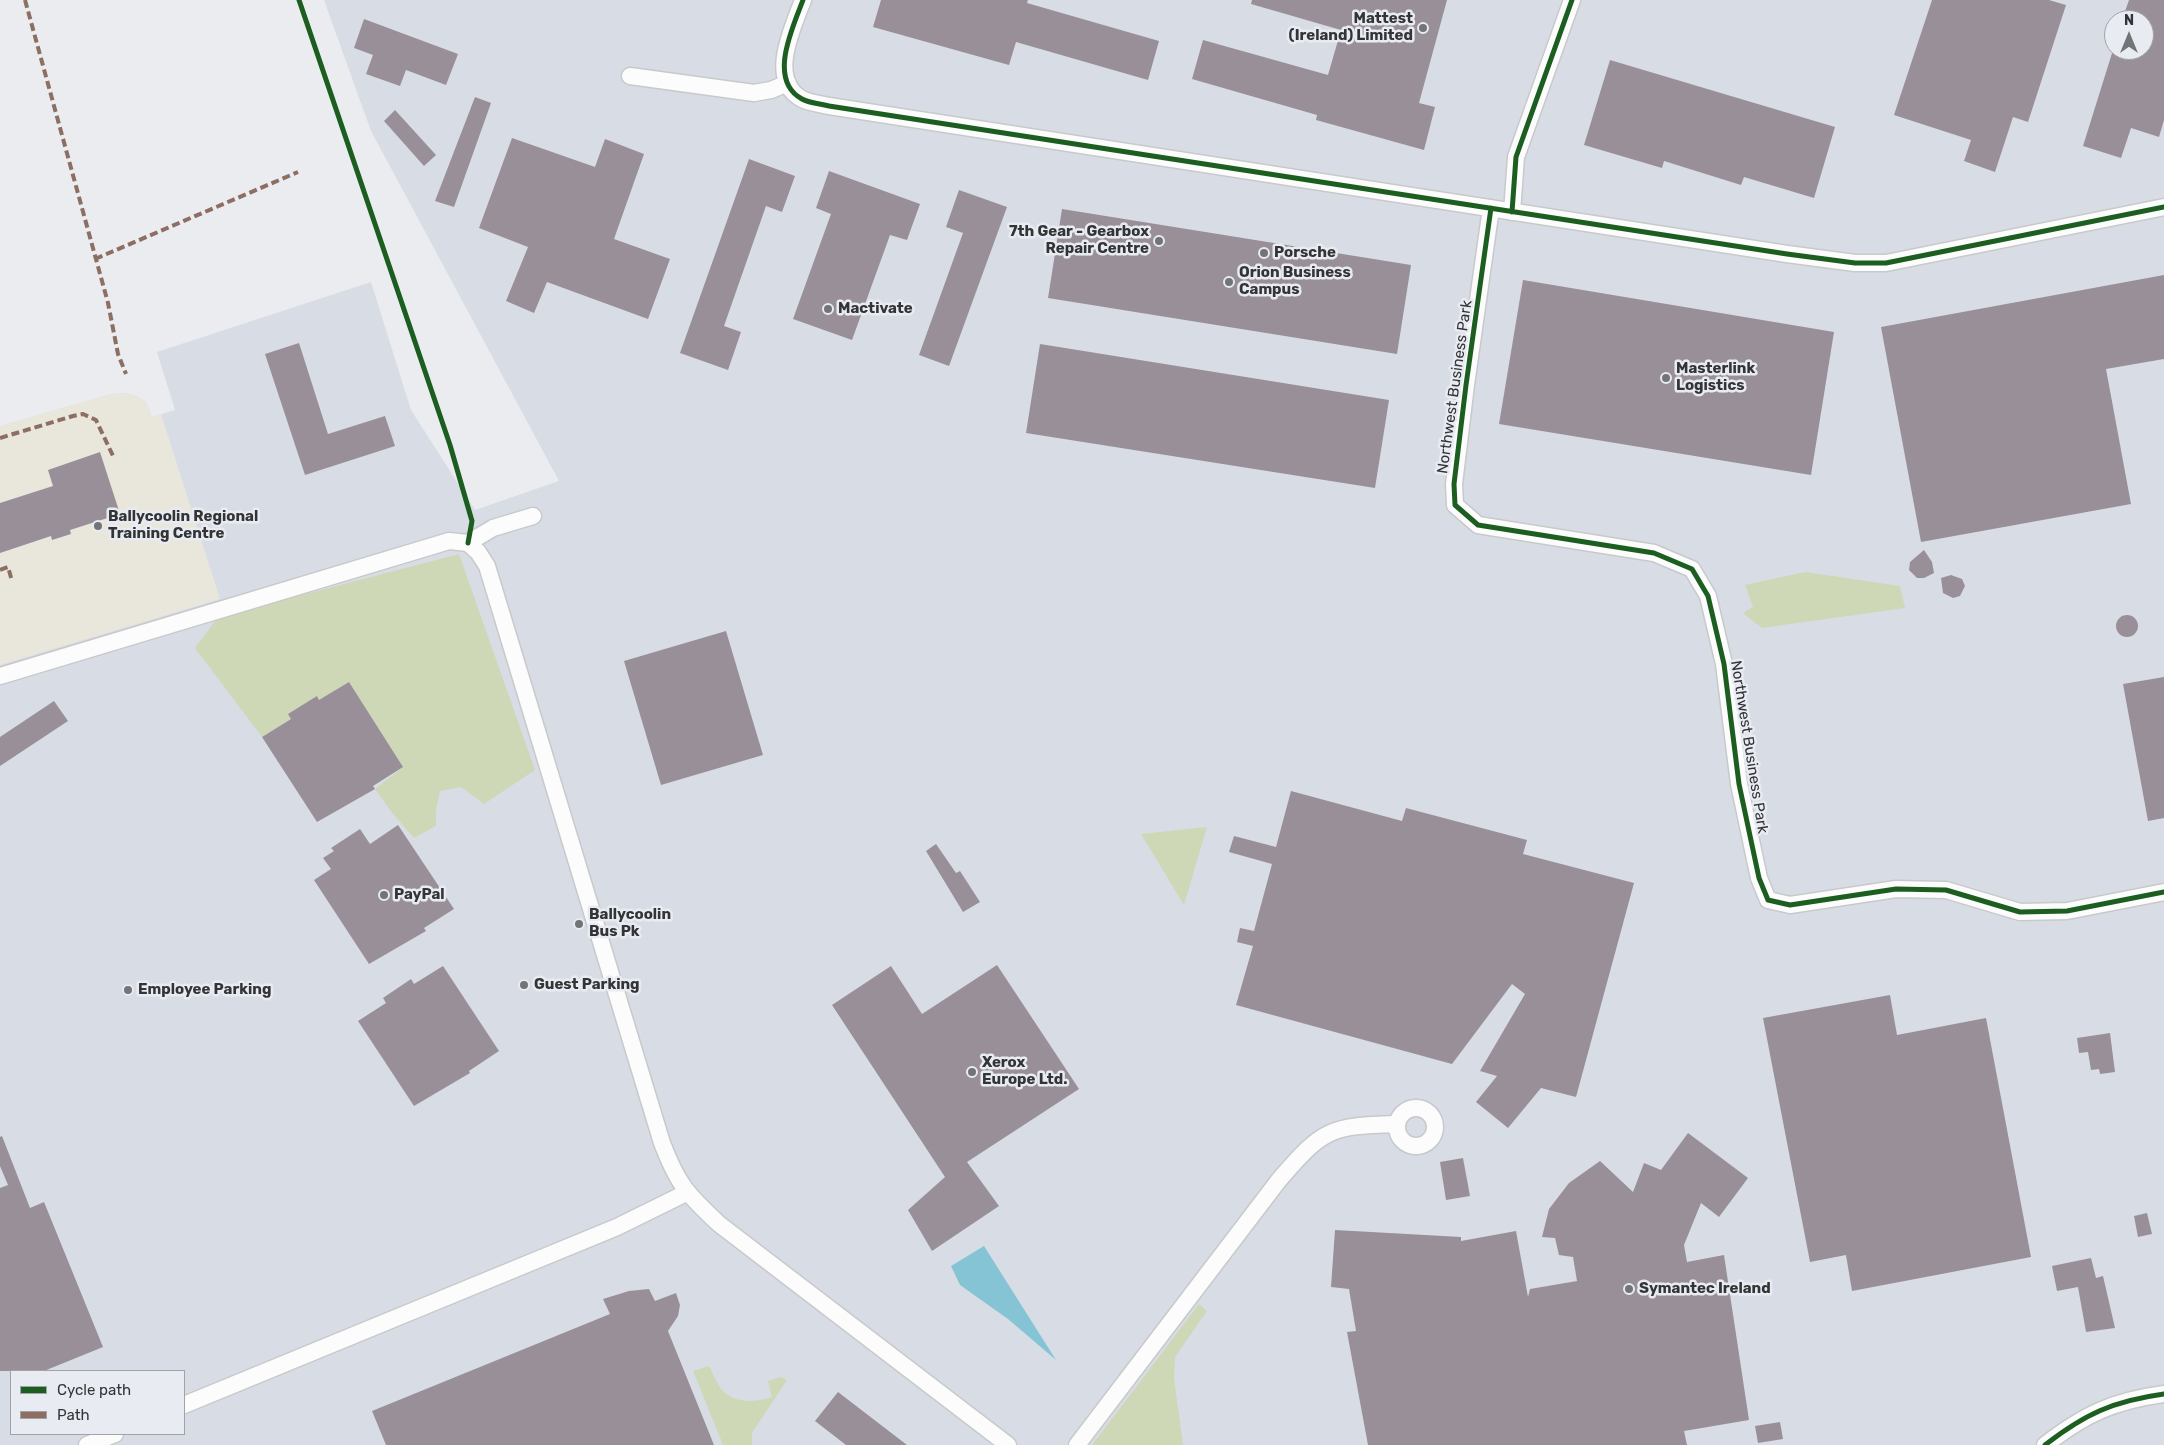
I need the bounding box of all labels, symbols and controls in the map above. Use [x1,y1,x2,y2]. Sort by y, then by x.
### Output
place label: Mattest (Ireland) Limited [1288,10,1413,45]
north arrow [2104,10,2154,60]
text: N [2124,12,2134,29]
marker: Mattest (Ireland) Limited [1417,22,1429,34]
place label: 7th Gear - Gearbox Repair Centre [1009,223,1149,258]
marker: 7th Gear - Gearbox Repair Centre [1153,235,1165,247]
place label: Porsche [1274,244,1336,262]
marker: Porsche [1258,247,1270,259]
place label: Orion Business Campus [1239,264,1351,299]
marker: Orion Business Campus [1223,276,1235,288]
street label: Northwest Business Park [1434,299,1476,475]
place label: Mactivate [838,300,913,318]
marker: Mactivate [822,303,834,315]
place label: Masterlink Logistics [1676,360,1755,395]
marker: Masterlink Logistics [1660,372,1672,384]
place label: Ballycoolin Regional Training Centre [108,508,258,543]
marker: Ballycoolin Regional Training Centre [92,520,104,532]
street label: Northwest Business Park [1726,659,1772,835]
place label: PayPal [394,886,445,904]
marker: PayPal [378,889,390,901]
place label: Ballycoolin Bus Pk [589,906,671,941]
marker: Ballycoolin Bus Pk [573,918,585,930]
place label: Guest Parking [534,976,640,994]
marker: Guest Parking [518,979,530,991]
place label: Employee Parking [138,981,271,999]
marker: Employee Parking [122,984,134,996]
place label: Xerox Europe Ltd. [982,1054,1067,1089]
marker: Xerox Europe Ltd. [966,1066,978,1078]
place label: Symantec Ireland [1639,1280,1771,1298]
marker: Symantec Ireland [1623,1283,1635,1295]
legend [10,1370,185,1435]
text: Cycle path [57,1381,131,1399]
text: Path [57,1406,90,1424]

